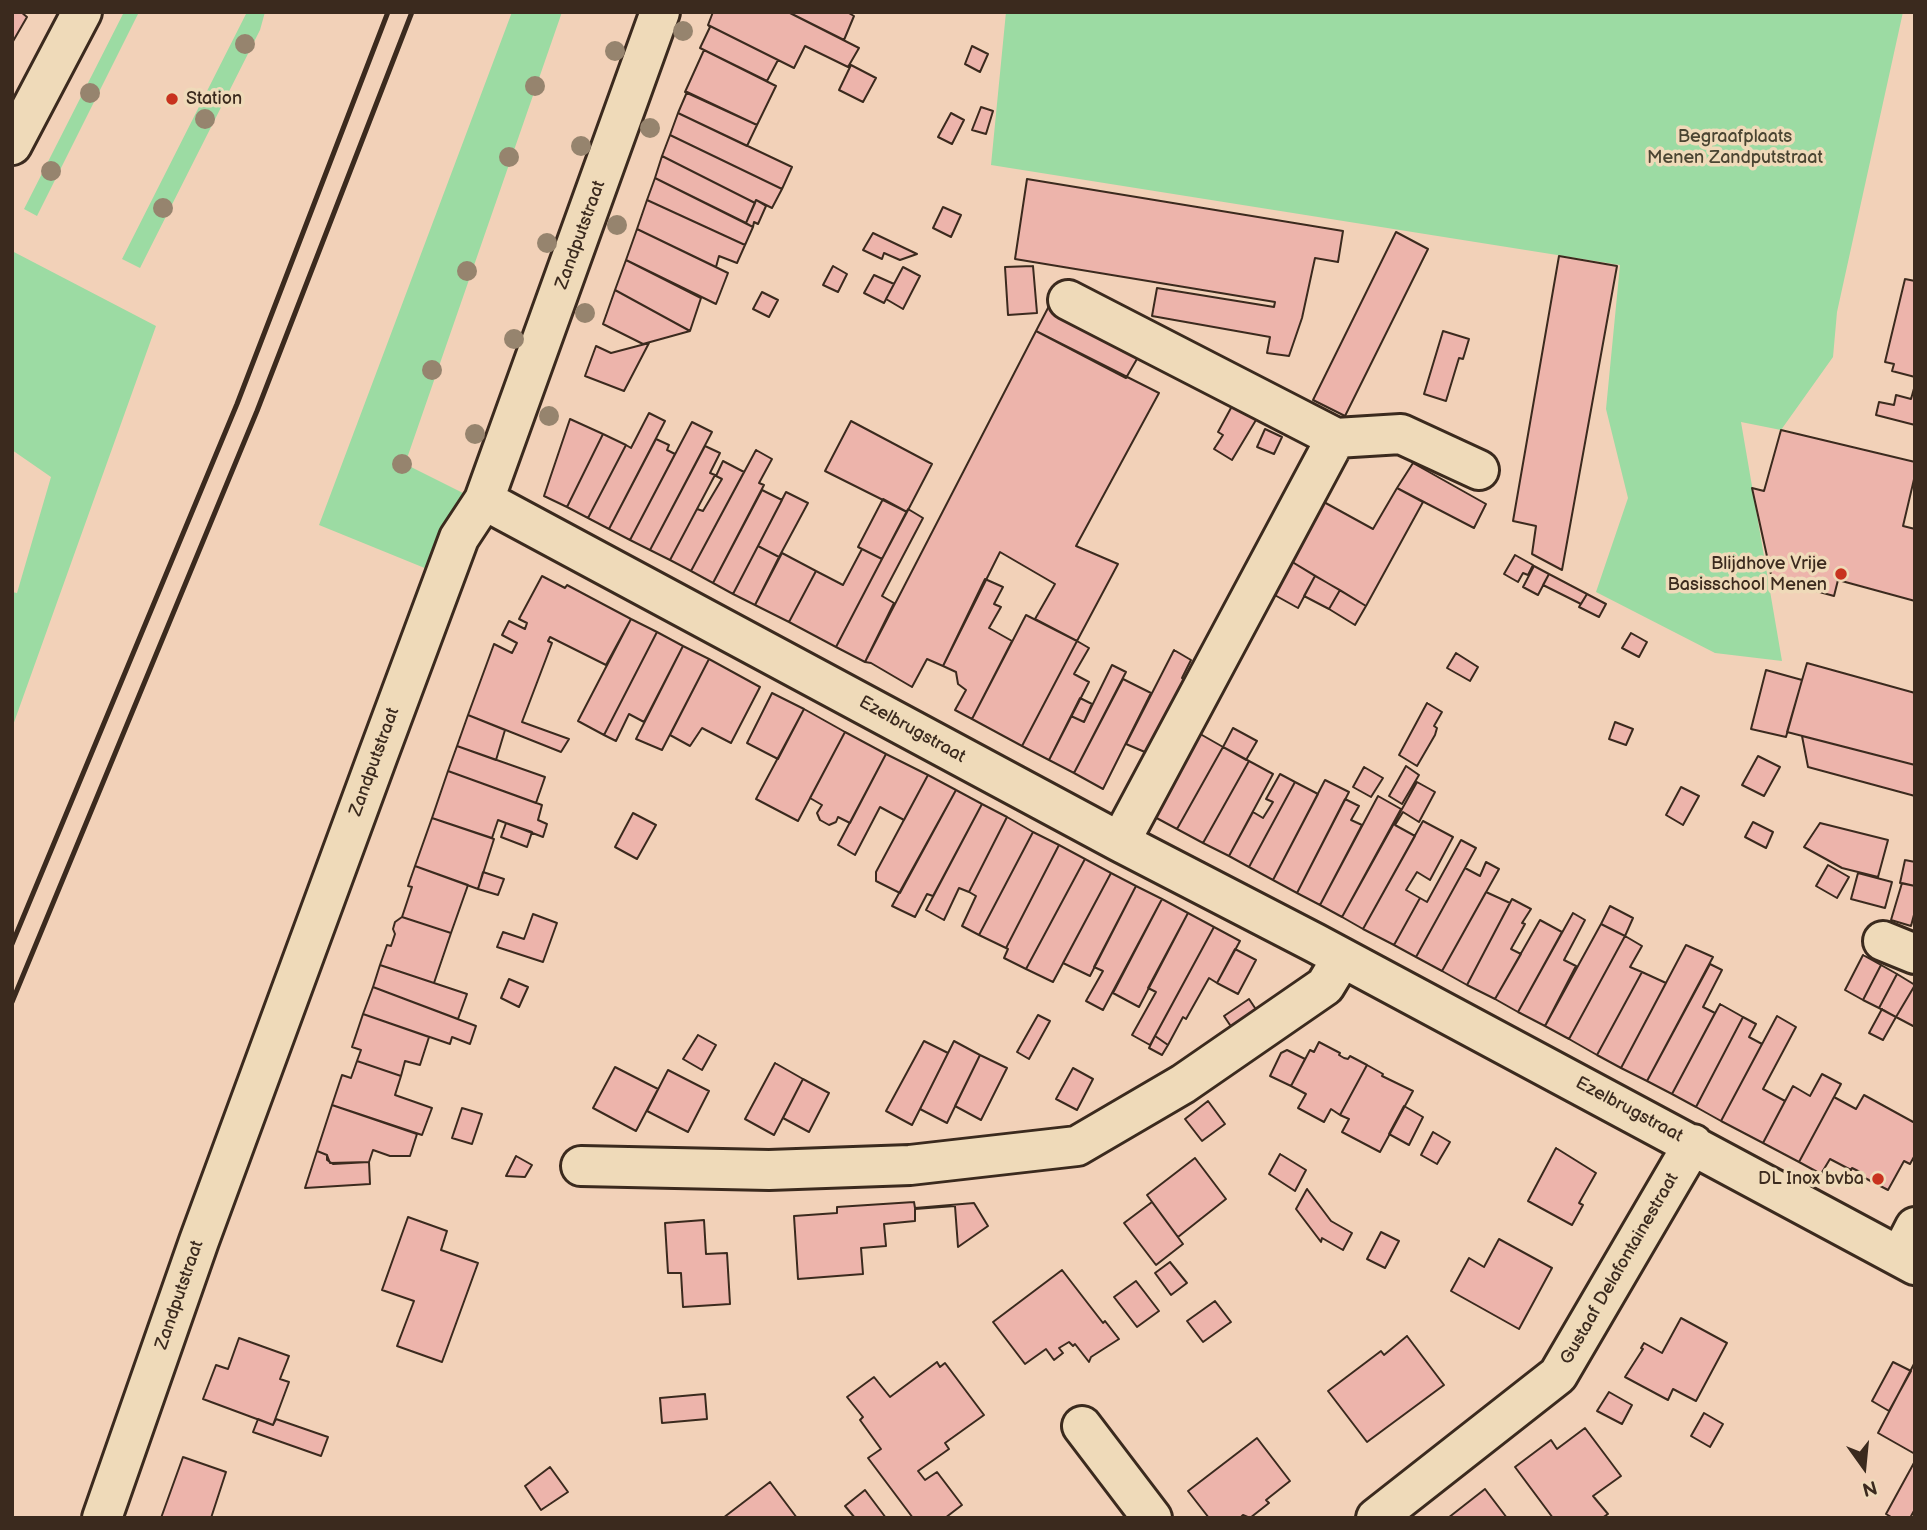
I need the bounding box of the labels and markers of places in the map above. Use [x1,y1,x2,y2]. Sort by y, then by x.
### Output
place label: Station [186,88,242,110]
marker: Station [164,91,180,107]
place label: Blijdhove Vrije Basisschool Menen [1668,553,1827,596]
marker: Blijdhove Vrije Basisschool Menen [1833,566,1849,582]
place label: DL Inox bvba [1758,1168,1864,1190]
marker: DL Inox bvba [1870,1171,1886,1187]

